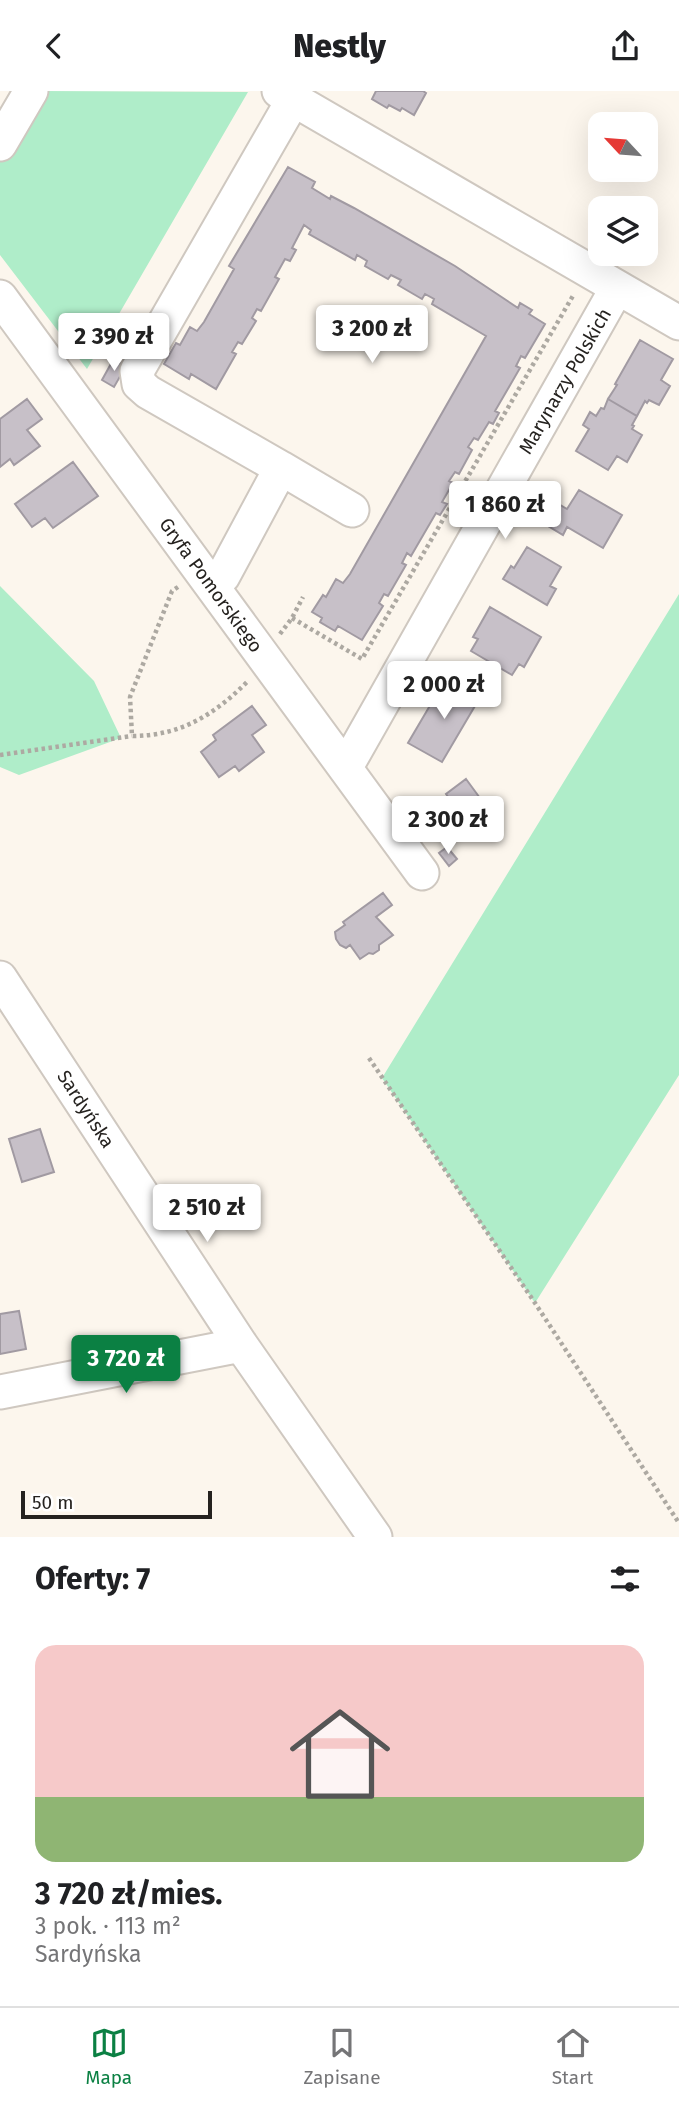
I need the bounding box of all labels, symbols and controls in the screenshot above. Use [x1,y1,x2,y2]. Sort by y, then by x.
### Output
icon: back [35,27,73,65]
text: Nestly [293,27,386,65]
icon: share [606,27,644,65]
north arrow [588,112,658,182]
map controls [588,112,658,266]
button: layers [588,196,658,266]
street label: Marynarzy Polskich [514,304,616,458]
pin: 3 200 zł [300,306,444,365]
pin: 2 390 zł [42,313,186,373]
text: 3 200 zł [332,314,412,342]
text: 2 390 zł [74,322,154,350]
pin: 1 860 zł [433,482,577,541]
text: 1 860 zł [465,490,545,518]
street label: Gryfa Pomorskiego [154,513,268,657]
pin: 2 000 zł [372,661,516,721]
text: 2 000 zł [403,670,485,698]
pin: 2 300 zł [376,797,520,856]
text: 2 300 zł [408,805,488,833]
street label: Sardyńska [52,1066,120,1152]
pin: 2 510 zł [135,1185,279,1244]
text: 2 510 zł [169,1193,245,1221]
pin: 3 720 zł [54,1335,198,1395]
text: 3 720 zł [87,1344,165,1372]
scale bar [21,1488,212,1520]
text: 50 m [32,1491,73,1514]
icon: filters [606,1560,644,1598]
text: Oferty: 7 [35,1561,150,1597]
icon: home [277,1691,403,1817]
text: 3 720 zł/mies. [35,1876,223,1912]
text: 3 pok. · 113 m² [35,1912,181,1940]
text: Sardyńska [35,1940,141,1968]
tab: Mapa [86,2024,132,2089]
tab: Zapisane [303,2024,381,2089]
tab: Start [552,2024,593,2089]

